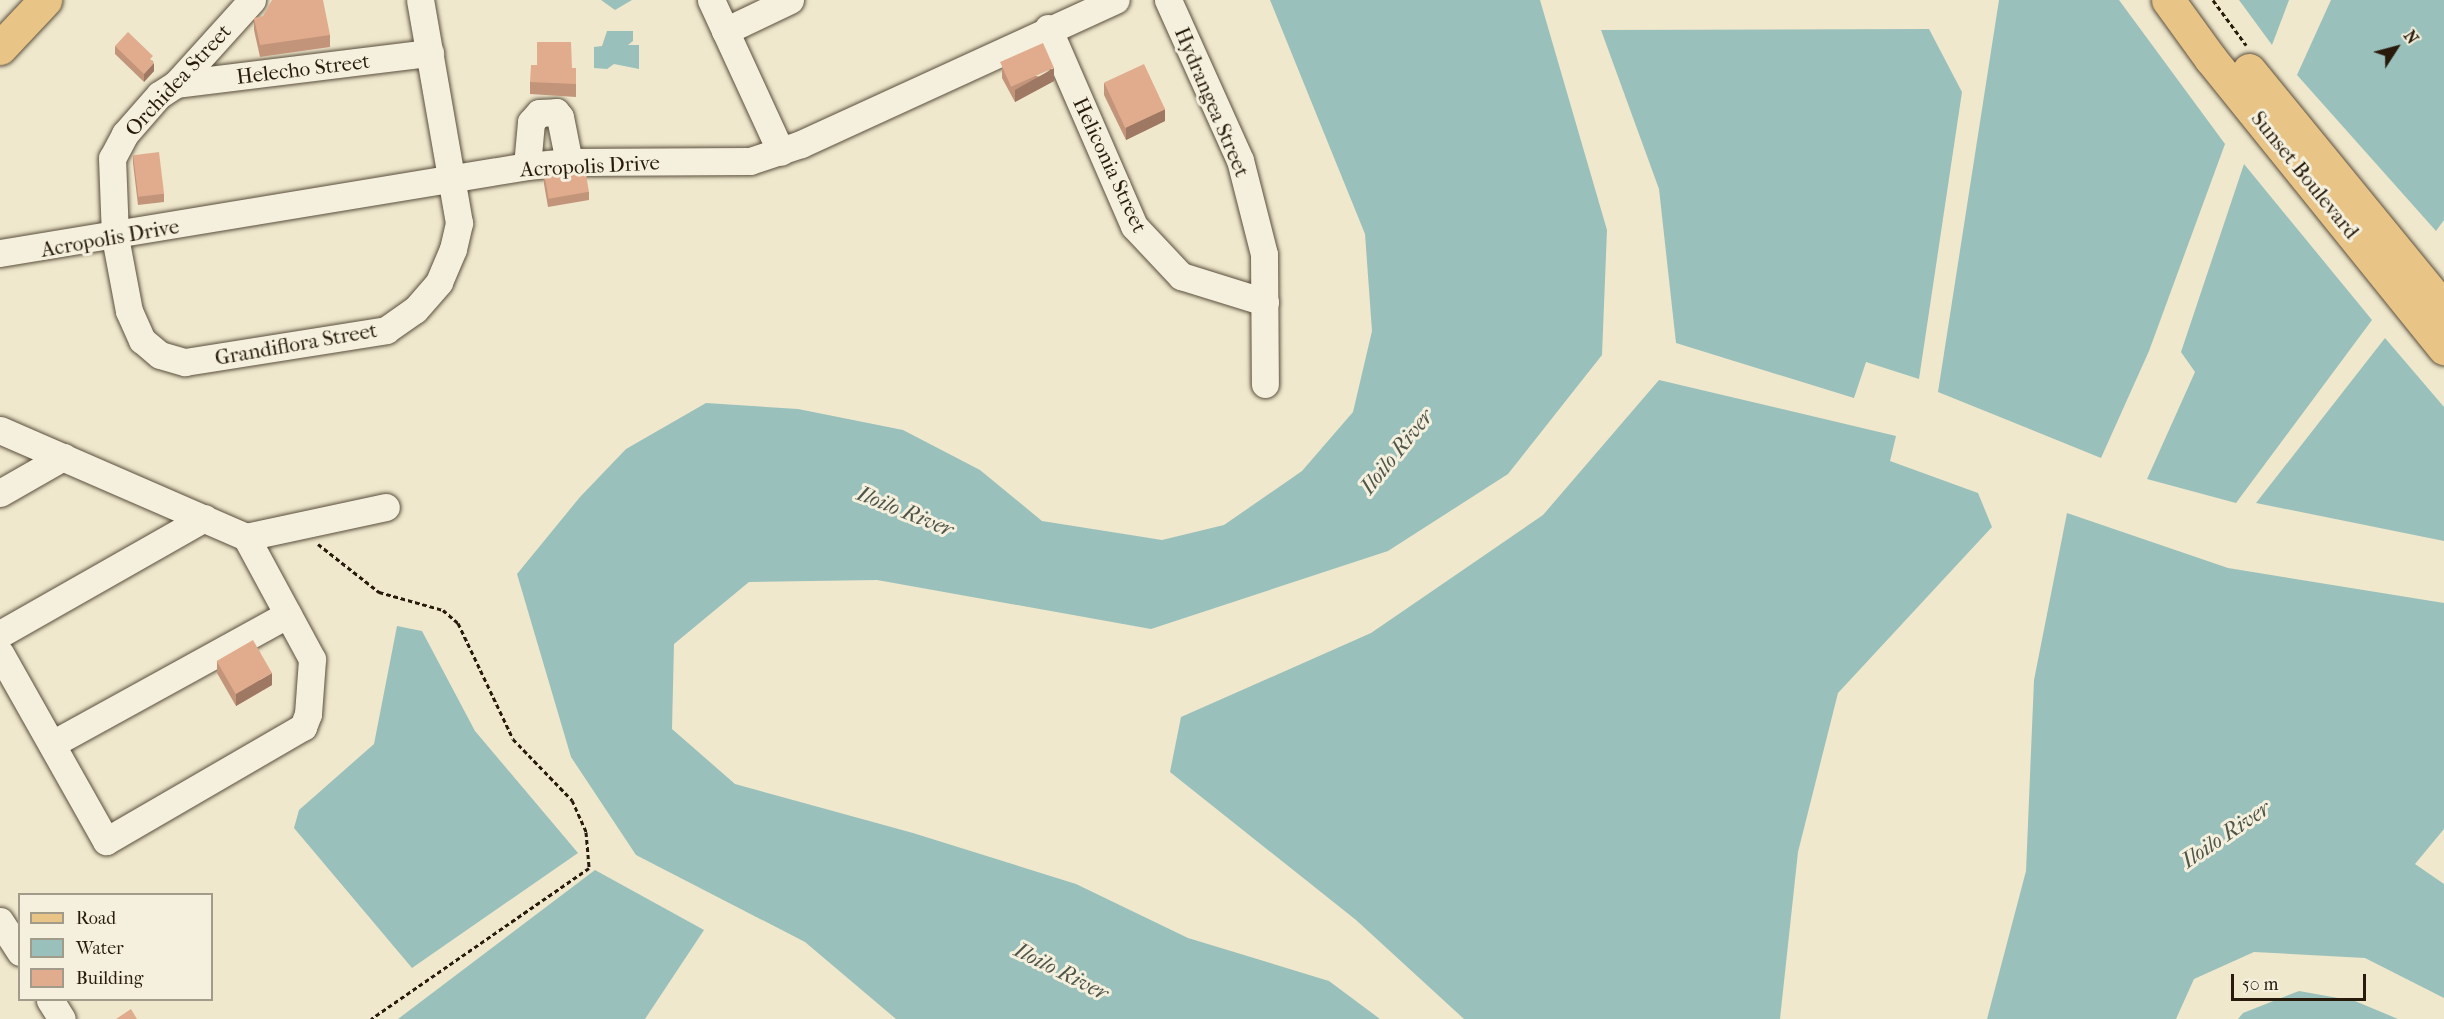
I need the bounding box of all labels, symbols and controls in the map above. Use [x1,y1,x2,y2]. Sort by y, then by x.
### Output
north arrow [2366,18,2426,78]
street label: Orchidea Street [120,19,236,141]
street label: Hydrangea Street [1169,23,1255,181]
text: N [2400,27,2422,48]
street label: Helecho Street [235,48,371,90]
street label: Heliconia Street [1068,93,1152,237]
street label: Sunset Boulevard [2246,106,2364,244]
street label: Acropolis Drive [520,150,660,182]
street label: Acropolis Drive [39,213,181,263]
street label: Grandiflora Street [213,317,379,371]
water label: Iloilo River [1355,404,1439,500]
water label: Iloilo River [853,481,957,543]
water label: Iloilo River [2176,796,2276,874]
legend [18,893,213,1001]
text: Road [76,908,116,929]
water label: Iloilo River [1010,937,1112,1007]
text: Water [76,938,124,959]
scale bar [2234,962,2369,1000]
text: Building [76,968,143,989]
text: 50 m [2242,974,2278,995]

